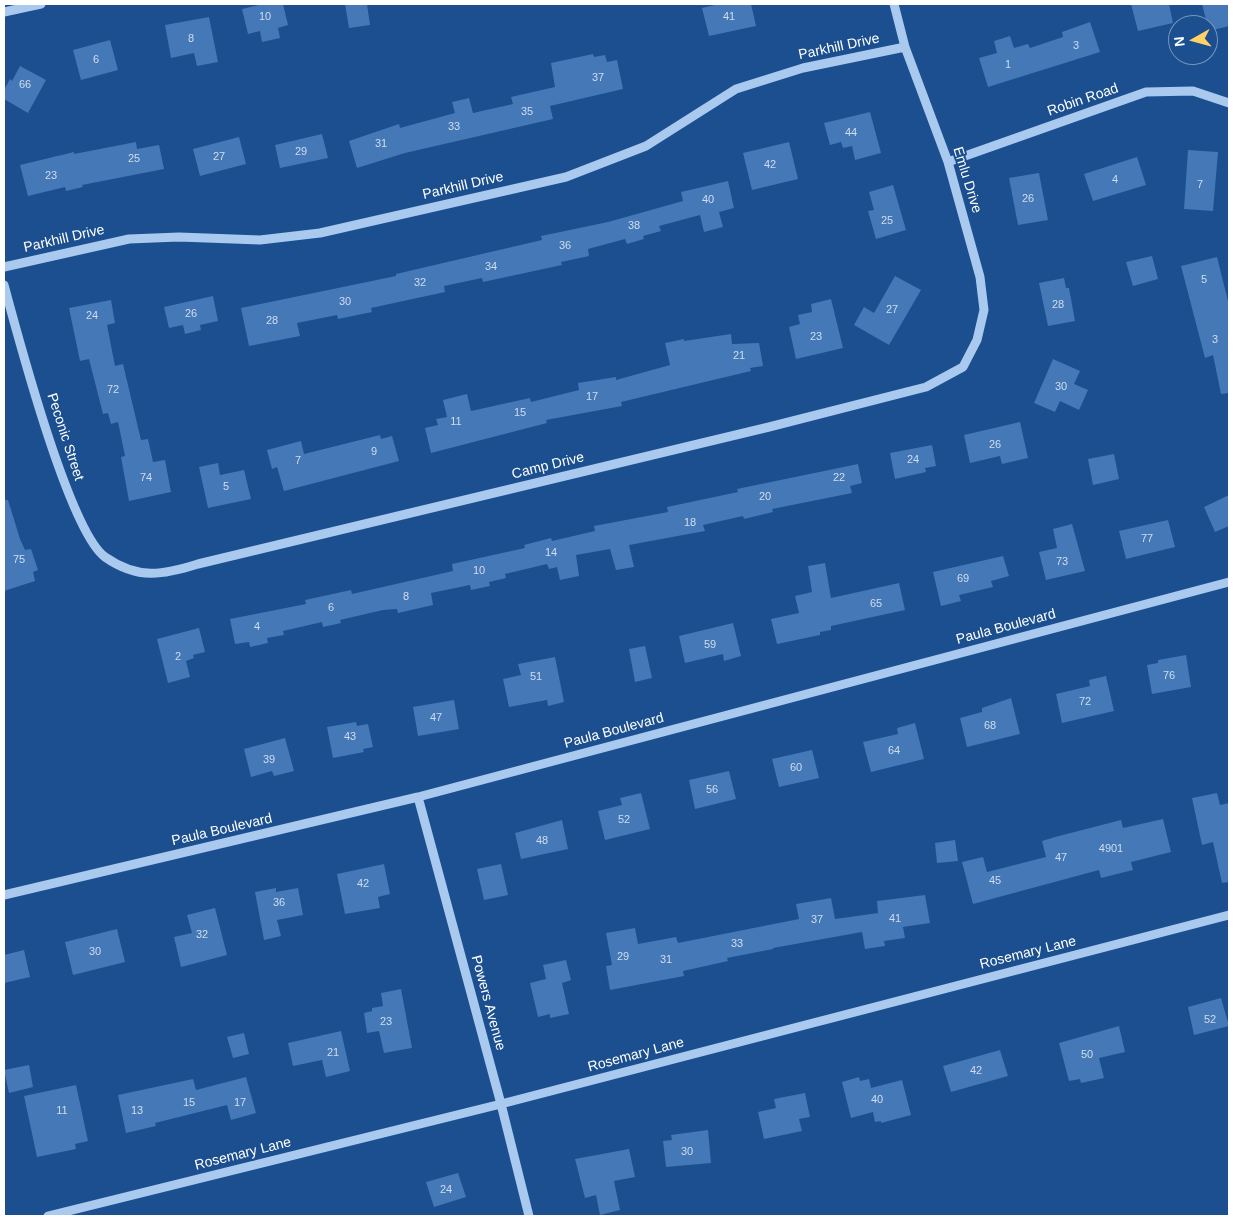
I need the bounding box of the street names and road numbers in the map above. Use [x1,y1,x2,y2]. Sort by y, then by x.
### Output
street label: Parkhill Drive [797,30,881,64]
street label: Robin Road [1045,80,1121,120]
street label: Emlu Drive [949,145,985,215]
street label: Parkhill Drive [421,169,505,203]
street label: Parkhill Drive [22,222,106,256]
street label: Peconic Street [43,391,87,483]
street label: Camp Drive [510,449,586,483]
street label: Paula Boulevard [954,606,1058,648]
street label: Paula Boulevard [562,710,666,752]
street label: Paula Boulevard [170,810,274,850]
street label: Rosemary Lane [978,933,1078,973]
street label: Powers Avenue [467,954,509,1052]
street label: Rosemary Lane [586,1034,686,1076]
street label: Rosemary Lane [193,1134,293,1174]

